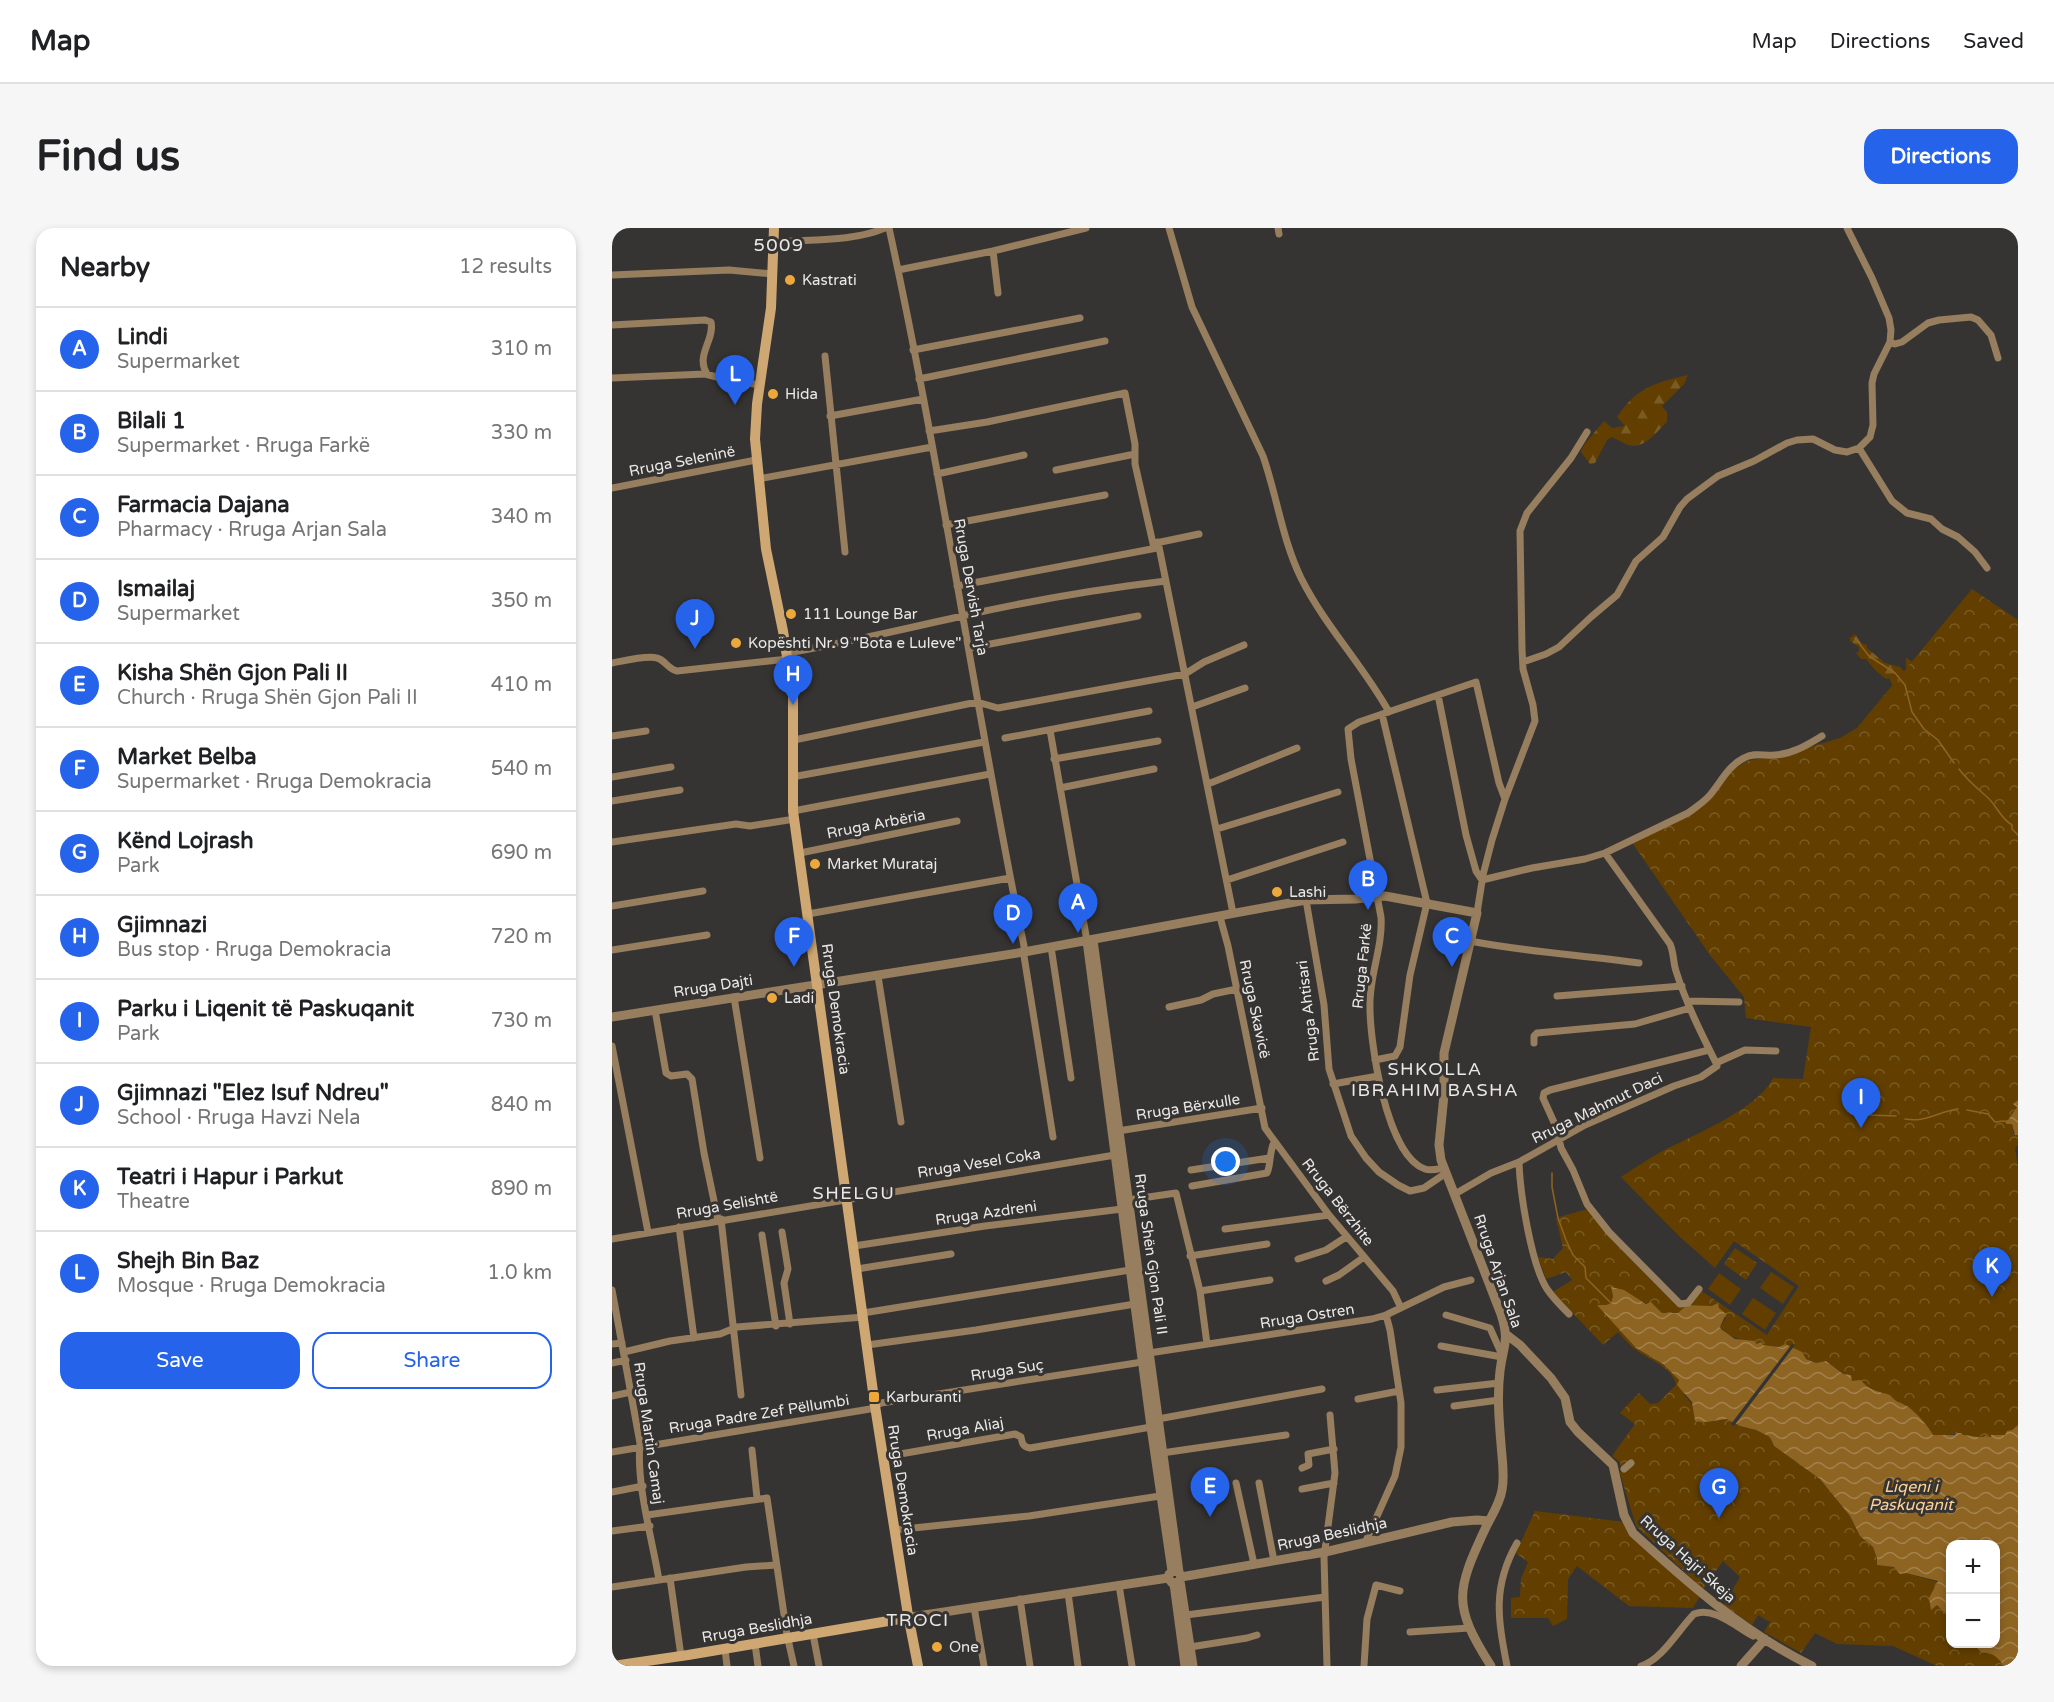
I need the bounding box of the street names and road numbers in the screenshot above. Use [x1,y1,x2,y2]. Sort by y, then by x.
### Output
street label: Rruga Seleninë [627,442,737,480]
street label: Rruga Dervish Tarja [950,517,992,657]
street label: Rruga Arbëria [825,806,927,842]
street label: Rruga Farkë [1349,922,1375,1010]
street label: Rruga Demokracia [818,942,854,1076]
street label: Rruga Skavicë [1236,958,1274,1060]
street label: Rruga Ahtisari [1293,959,1323,1063]
street label: Rruga Dajti [672,971,754,1001]
street label: Rruga Mahmut Daci [1529,1069,1665,1147]
street label: Rruga Bërxulle [1135,1090,1241,1124]
street label: Rruga Vesel Coka [916,1144,1042,1182]
street label: Rruga Bërzhite [1298,1155,1378,1249]
street label: Rruga Shën Gjon Pali II [1131,1172,1171,1336]
street label: Rruga Selishtë [675,1187,779,1223]
street label: Rruga Azdreni [934,1197,1038,1229]
street label: Rruga Arjan Sala [1470,1212,1526,1330]
street label: Rruga Ostren [1258,1300,1356,1332]
street label: Rruga Suç [969,1355,1045,1385]
street label: Rruga Martin Camaj [630,1361,668,1505]
street label: Rruga Padre Zef Pëllumbi [667,1391,851,1437]
street label: Rruga Aliaj [925,1413,1005,1445]
street label: Rruga Demokracia [884,1423,922,1557]
street label: Rruga Hajri Skeja [1637,1511,1739,1607]
street label: Rruga Beslidhja [1276,1514,1388,1554]
street label: Rruga Beslidhja [700,1609,814,1647]

